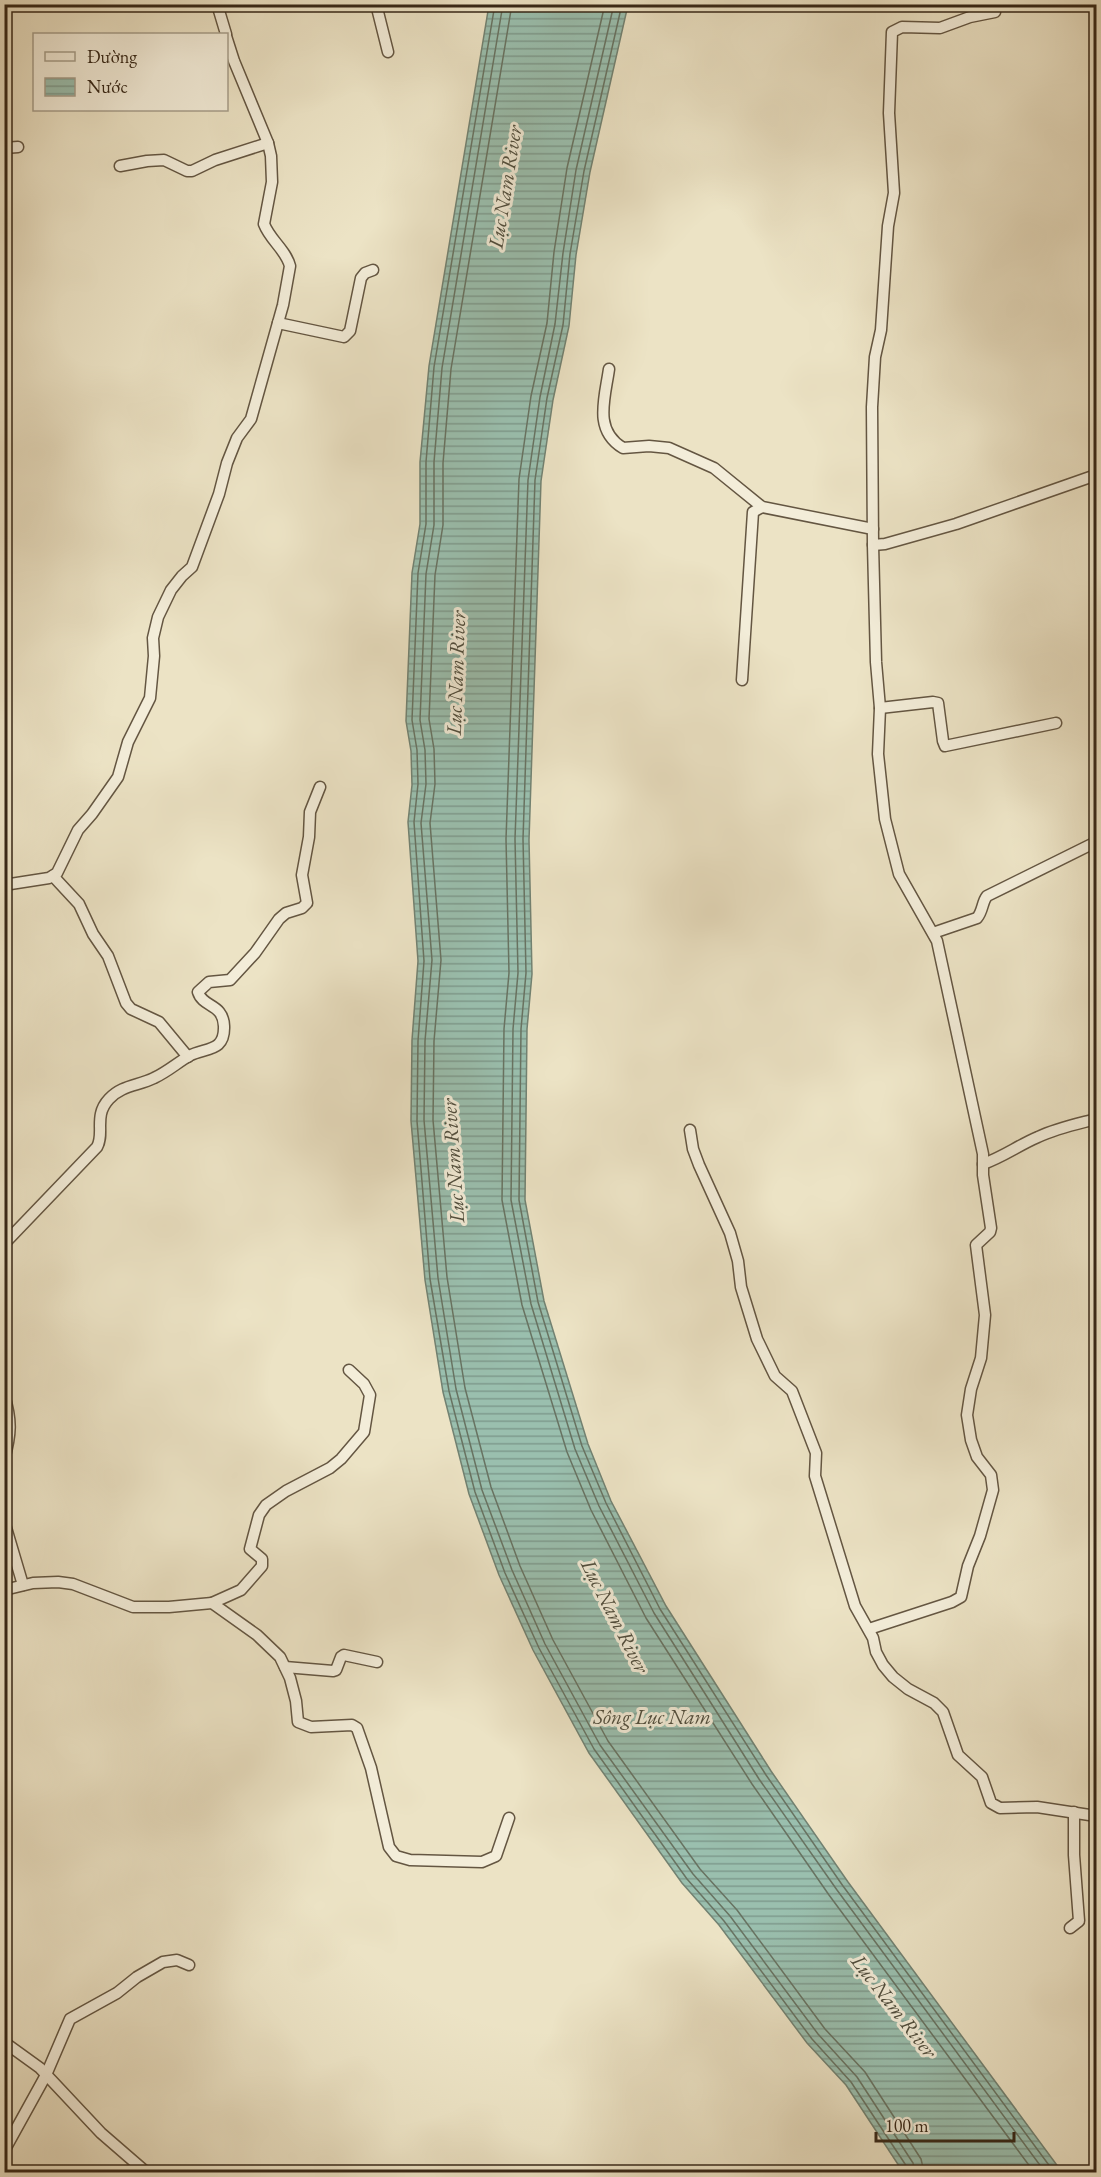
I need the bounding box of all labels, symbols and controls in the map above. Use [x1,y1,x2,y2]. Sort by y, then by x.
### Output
legend [33,33,228,111]
text: Đường [87,45,137,68]
text: Nước [87,75,128,98]
water label: Lục Nam River [481,122,528,251]
water label: Lục Nam River [440,609,471,737]
water label: Lục Nam River [435,1097,470,1225]
water label: Lục Nam River [575,1553,656,1678]
water label: Sông Lục Nam [592,1703,711,1730]
water label: Lục Nam River [845,1948,944,2064]
scale bar [876,2105,1014,2143]
text: 100 m [885,2114,929,2137]

